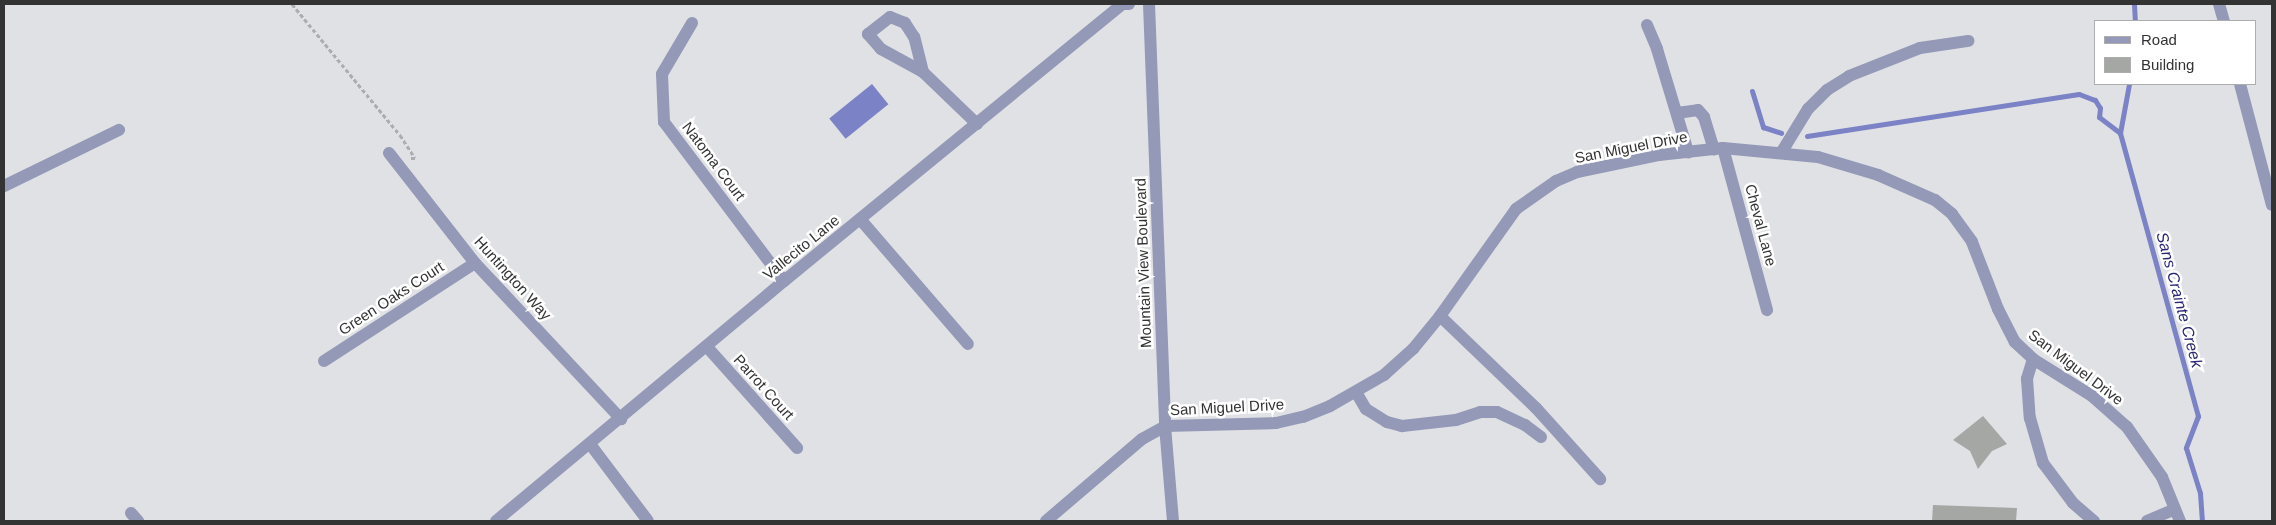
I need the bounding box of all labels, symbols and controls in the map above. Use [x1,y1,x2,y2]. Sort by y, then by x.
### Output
legend [2094,20,2256,85]
text: Road [2141,31,2177,48]
text: Building [2141,56,2194,73]
street label: Natoma Court [679,118,749,204]
street label: San Miguel Drive [1573,127,1689,167]
street label: Mountain View Boulevard [1131,178,1155,348]
street label: Cheval Lane [1741,182,1781,268]
street label: Vallecito Lane [759,211,843,283]
water label: Sans Crainte Creek [2152,230,2206,370]
street label: Huntington Way [471,233,555,323]
street label: Green Oaks Court [335,257,447,339]
street label: San Miguel Drive [2025,325,2127,409]
street label: Parrot Court [730,351,798,423]
street label: San Miguel Drive [1170,395,1284,419]

